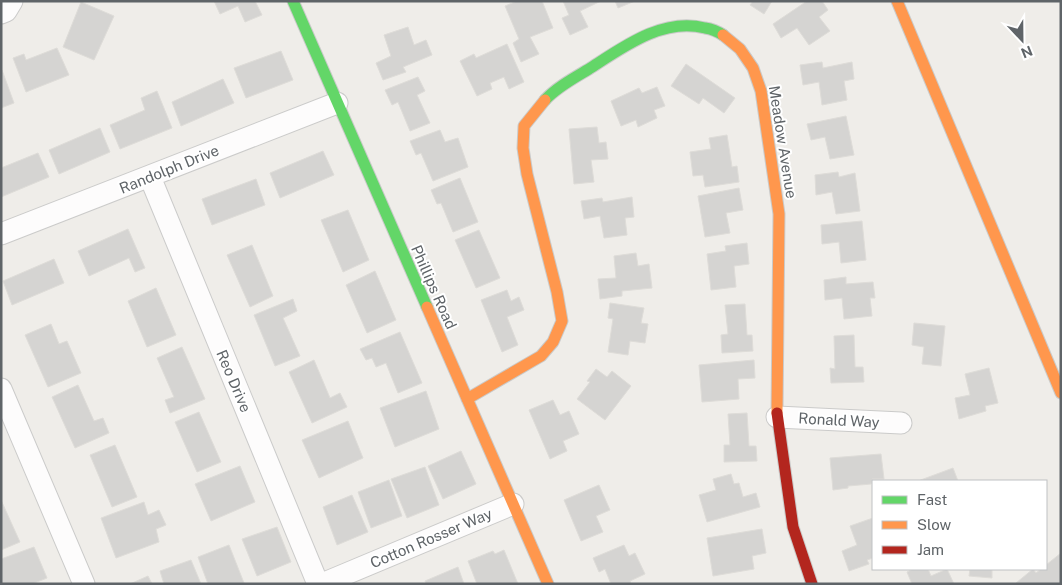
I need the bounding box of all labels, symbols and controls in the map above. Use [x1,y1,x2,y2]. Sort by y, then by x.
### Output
north arrow [997,15,1047,65]
text: N [1019,43,1035,62]
street label: Meadow Avenue [766,84,800,200]
street label: Randolph Drive [117,141,221,197]
street label: Phillips Road [408,242,460,332]
street label: Reo Drive [213,347,255,415]
street label: Ronald Way [798,409,880,431]
legend [872,480,1047,570]
text: Fast [917,491,947,508]
street label: Cotton Rosser Way [367,505,495,571]
text: Slow [917,516,952,533]
text: Jam [917,541,944,558]

